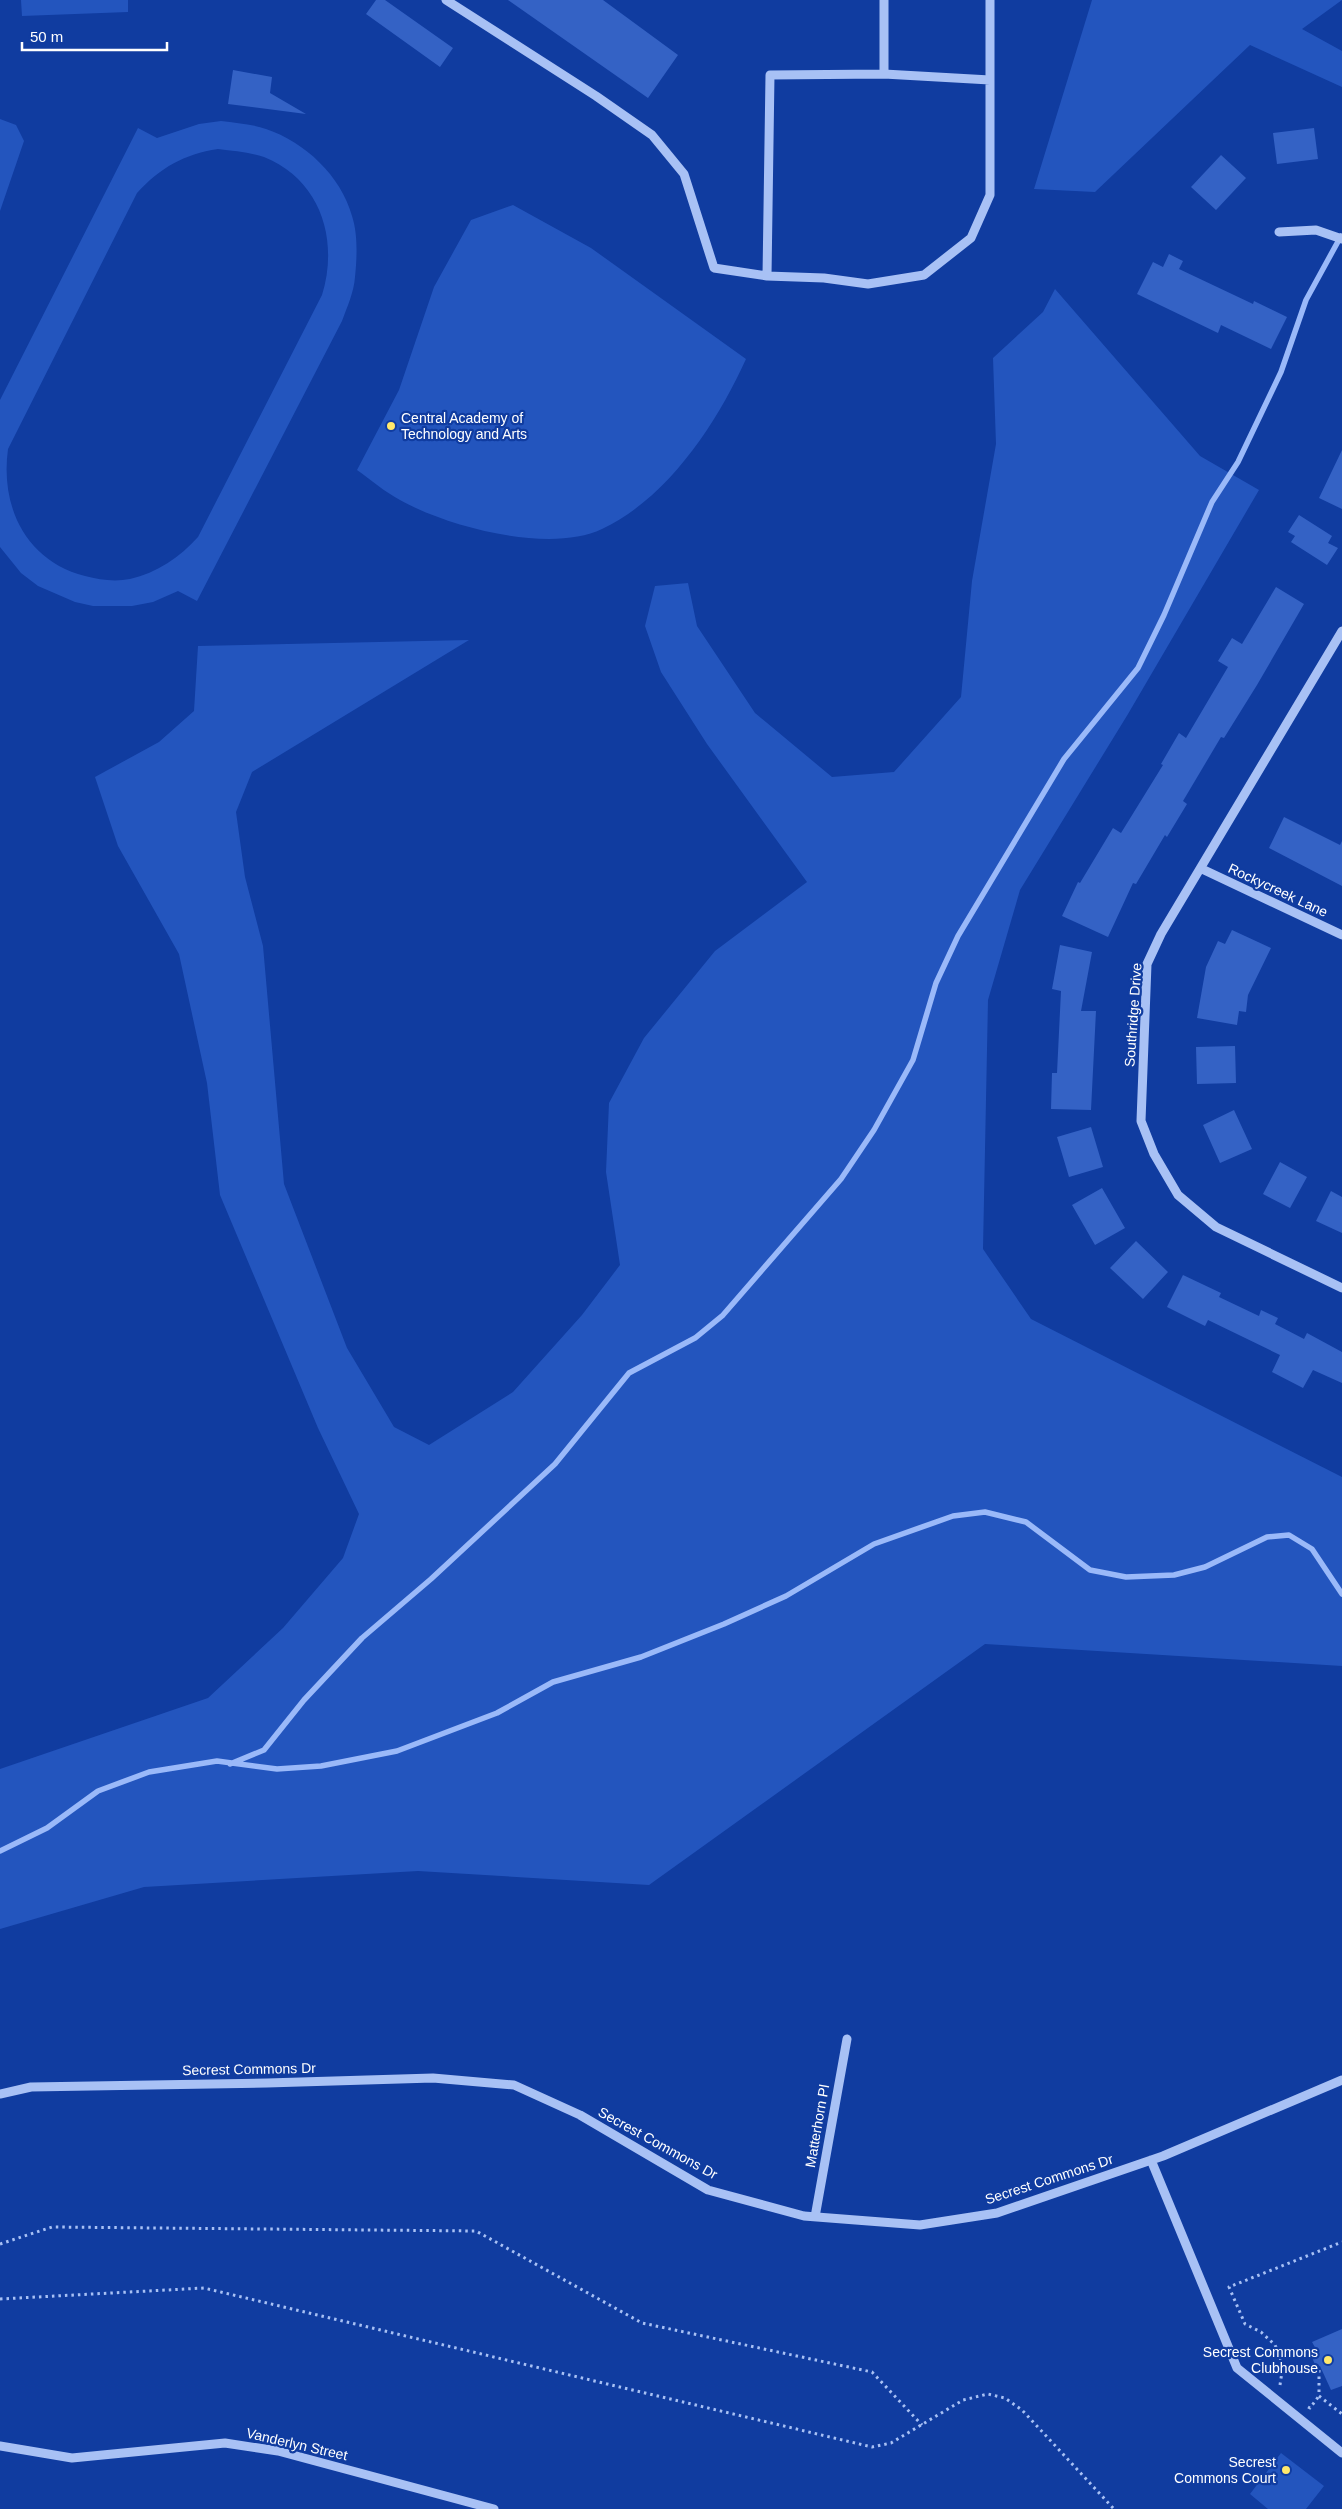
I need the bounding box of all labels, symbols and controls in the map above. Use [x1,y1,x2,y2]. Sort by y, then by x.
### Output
scale bar [22,20,168,52]
text: 50 m [30,28,63,45]
place label: Central Academy of Technology and Arts [401,410,527,442]
marker: Central Academy of Technology and Arts [385,420,397,432]
street label: Rockycreek Lane [1226,860,1331,920]
street label: Southridge Drive [1121,962,1145,1068]
street label: Secrest Commons Dr [182,2060,316,2078]
street label: Matterhorn Pl [802,2083,832,2169]
street label: Secrest Commons Dr [596,2104,721,2183]
street label: Secrest Commons Dr [983,2151,1115,2207]
place label: Secrest Commons Clubhouse [1203,2344,1318,2376]
marker: Secrest Commons Clubhouse [1322,2354,1334,2366]
street label: Vanderlyn Street [245,2425,349,2463]
place label: Secrest Commons Court [1174,2454,1276,2486]
marker: Secrest Commons Court [1280,2464,1292,2476]

